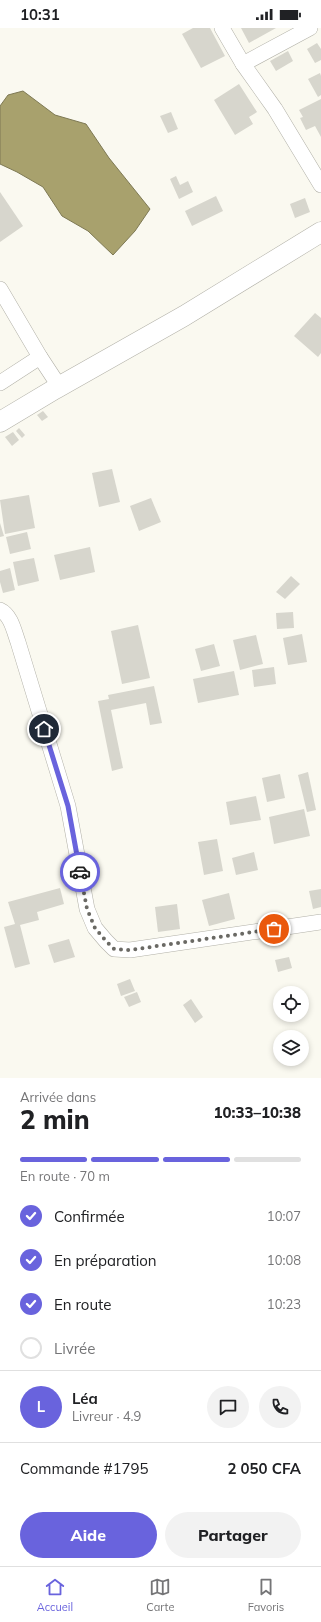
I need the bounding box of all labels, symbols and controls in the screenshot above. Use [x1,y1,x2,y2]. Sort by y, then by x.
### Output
text: 10:31 [20,5,60,24]
pin [27,712,61,746]
icon: home [33,718,55,740]
courier [60,852,100,892]
icon: car [69,861,91,883]
pin [257,912,291,946]
icon: bag [263,918,285,940]
map controls [273,986,309,1066]
button: locate [273,986,309,1022]
button: layers [273,1030,309,1066]
text: Arrivée dans [20,1089,96,1105]
text: 2 min [20,1103,90,1136]
text: 10:33–10:38 [214,1103,301,1122]
text: En route · 70 m [20,1168,110,1184]
icon: check [20,1205,42,1227]
text: Confirmée [54,1207,125,1226]
text: 10:07 [267,1208,301,1224]
icon: check [20,1249,42,1271]
text: En préparation [54,1251,157,1270]
text: 10:08 [267,1252,301,1268]
icon: check [20,1293,42,1315]
text: En route [54,1295,111,1314]
text: 10:23 [267,1296,301,1312]
text: Livrée [54,1339,95,1358]
button: chat [207,1386,249,1428]
button: phone [259,1386,301,1428]
text: Léa [72,1389,98,1408]
text: L [37,1397,45,1416]
text: Livreur · 4.9 [72,1408,141,1424]
text: Commande #1795 [20,1459,149,1478]
text: 2 050 CFA [227,1459,301,1478]
button: Aide [20,1512,157,1558]
button: Partager [165,1512,301,1558]
tab: Accueil [37,1576,73,1614]
tab: Carte [146,1576,174,1614]
tab: Favoris [248,1576,284,1614]

